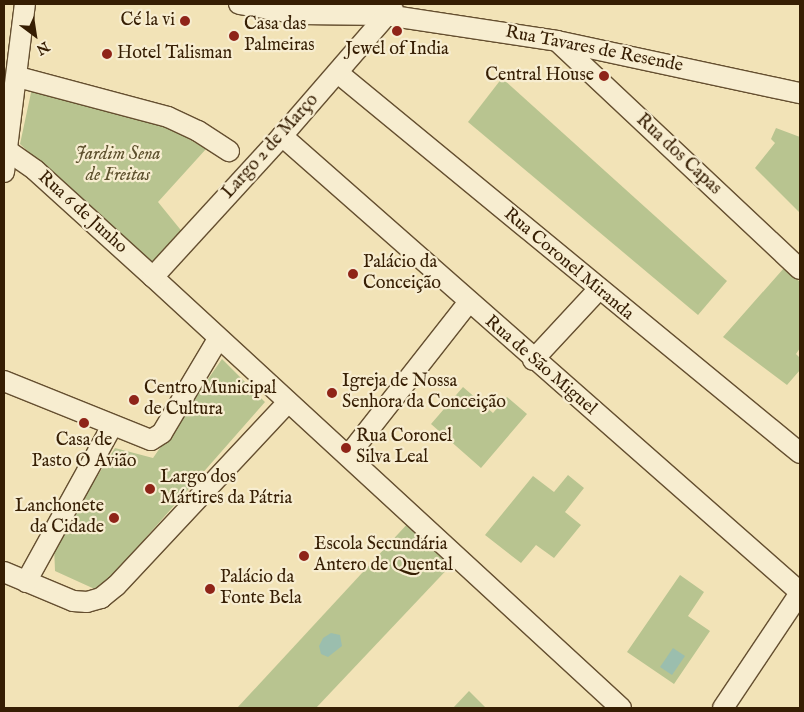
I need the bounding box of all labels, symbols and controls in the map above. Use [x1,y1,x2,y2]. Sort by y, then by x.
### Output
north arrow [10,10,60,60]
place label: Cé la vi [120,10,175,32]
marker: Cé la vi [179,15,191,27]
place label: Casa das Palmeiras [244,15,315,58]
street label: Rua Tavares de Resende [503,22,685,78]
marker: Jewel of India [391,25,403,37]
marker: Casa das Palmeiras [228,30,240,42]
text: N [33,37,53,59]
place label: Jewel of India [345,39,449,61]
place label: Hotel Talisman [117,43,232,65]
marker: Hotel Talisman [101,48,113,60]
place label: Central House [485,65,594,87]
marker: Central House [598,70,610,82]
street label: Largo 2 de Março [218,90,324,204]
street label: Rua dos Capas [631,110,725,200]
park label: Jardim Sena de Freitas [75,145,161,188]
street label: Rua 6 de Junho [33,167,131,259]
street label: Rua Coronel Miranda [499,204,637,326]
place label: Palácio da Conceição [363,253,441,296]
marker: Palácio da Conceição [347,268,359,280]
street label: Rua de São Miguel [480,312,600,420]
place label: Igreja de Nossa Senhora da Conceição [342,372,506,414]
place label: Centro Municipal de Cultura [144,379,276,422]
marker: Igreja de Nossa Senhora da Conceição [326,387,338,399]
marker: Centro Municipal de Cultura [128,394,140,406]
marker: Casa de Pasto O Avião [78,417,90,429]
place label: Rua Coronel Silva Leal [356,427,452,469]
place label: Casa de Pasto O Avião [31,431,137,474]
marker: Rua Coronel Silva Leal [340,442,352,454]
place label: Largo dos Mártires da Pátria [160,468,292,510]
marker: Largo dos Mártires da Pátria [144,483,156,495]
place label: Lanchonete da Cidade [15,497,104,540]
marker: Lanchonete da Cidade [108,512,120,524]
place label: Escola Secundária Antero de Quental [314,535,453,578]
marker: Escola Secundária Antero de Quental [298,550,310,562]
place label: Palácio da Fonte Bela [220,568,302,610]
marker: Palácio da Fonte Bela [204,583,216,595]

